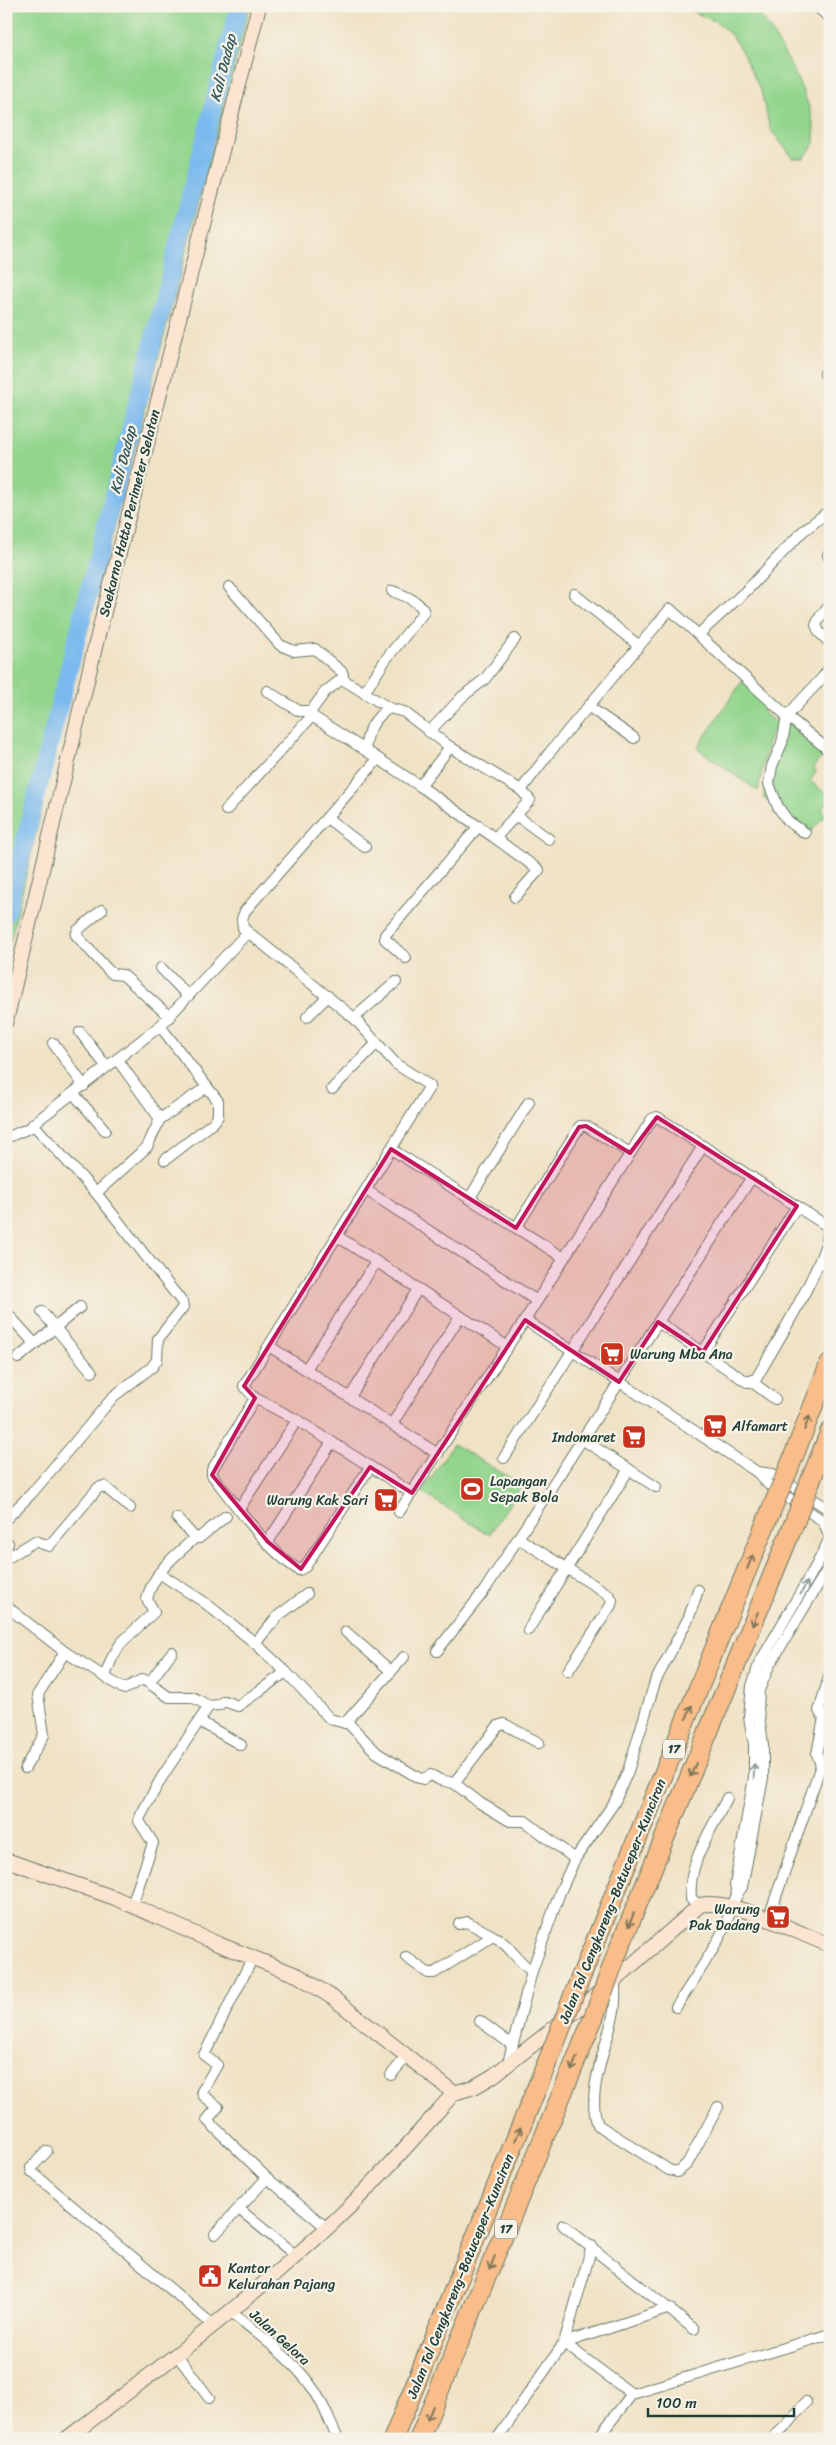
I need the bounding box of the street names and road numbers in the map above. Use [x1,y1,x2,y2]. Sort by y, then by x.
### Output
street label: Soekarno Hatta Perimeter Selatan [92,406,167,619]
road number: 17 [663,1740,685,1758]
street label: Jalan Tol Cengkareng–Batuceper–Kunciran [551,1774,673,2028]
street label: Jalan Tol Cengkareng–Batuceper–Kunciran [399,2149,521,2403]
road number: 17 [495,2220,517,2238]
street label: Jalan Gelora [243,2302,317,2372]

